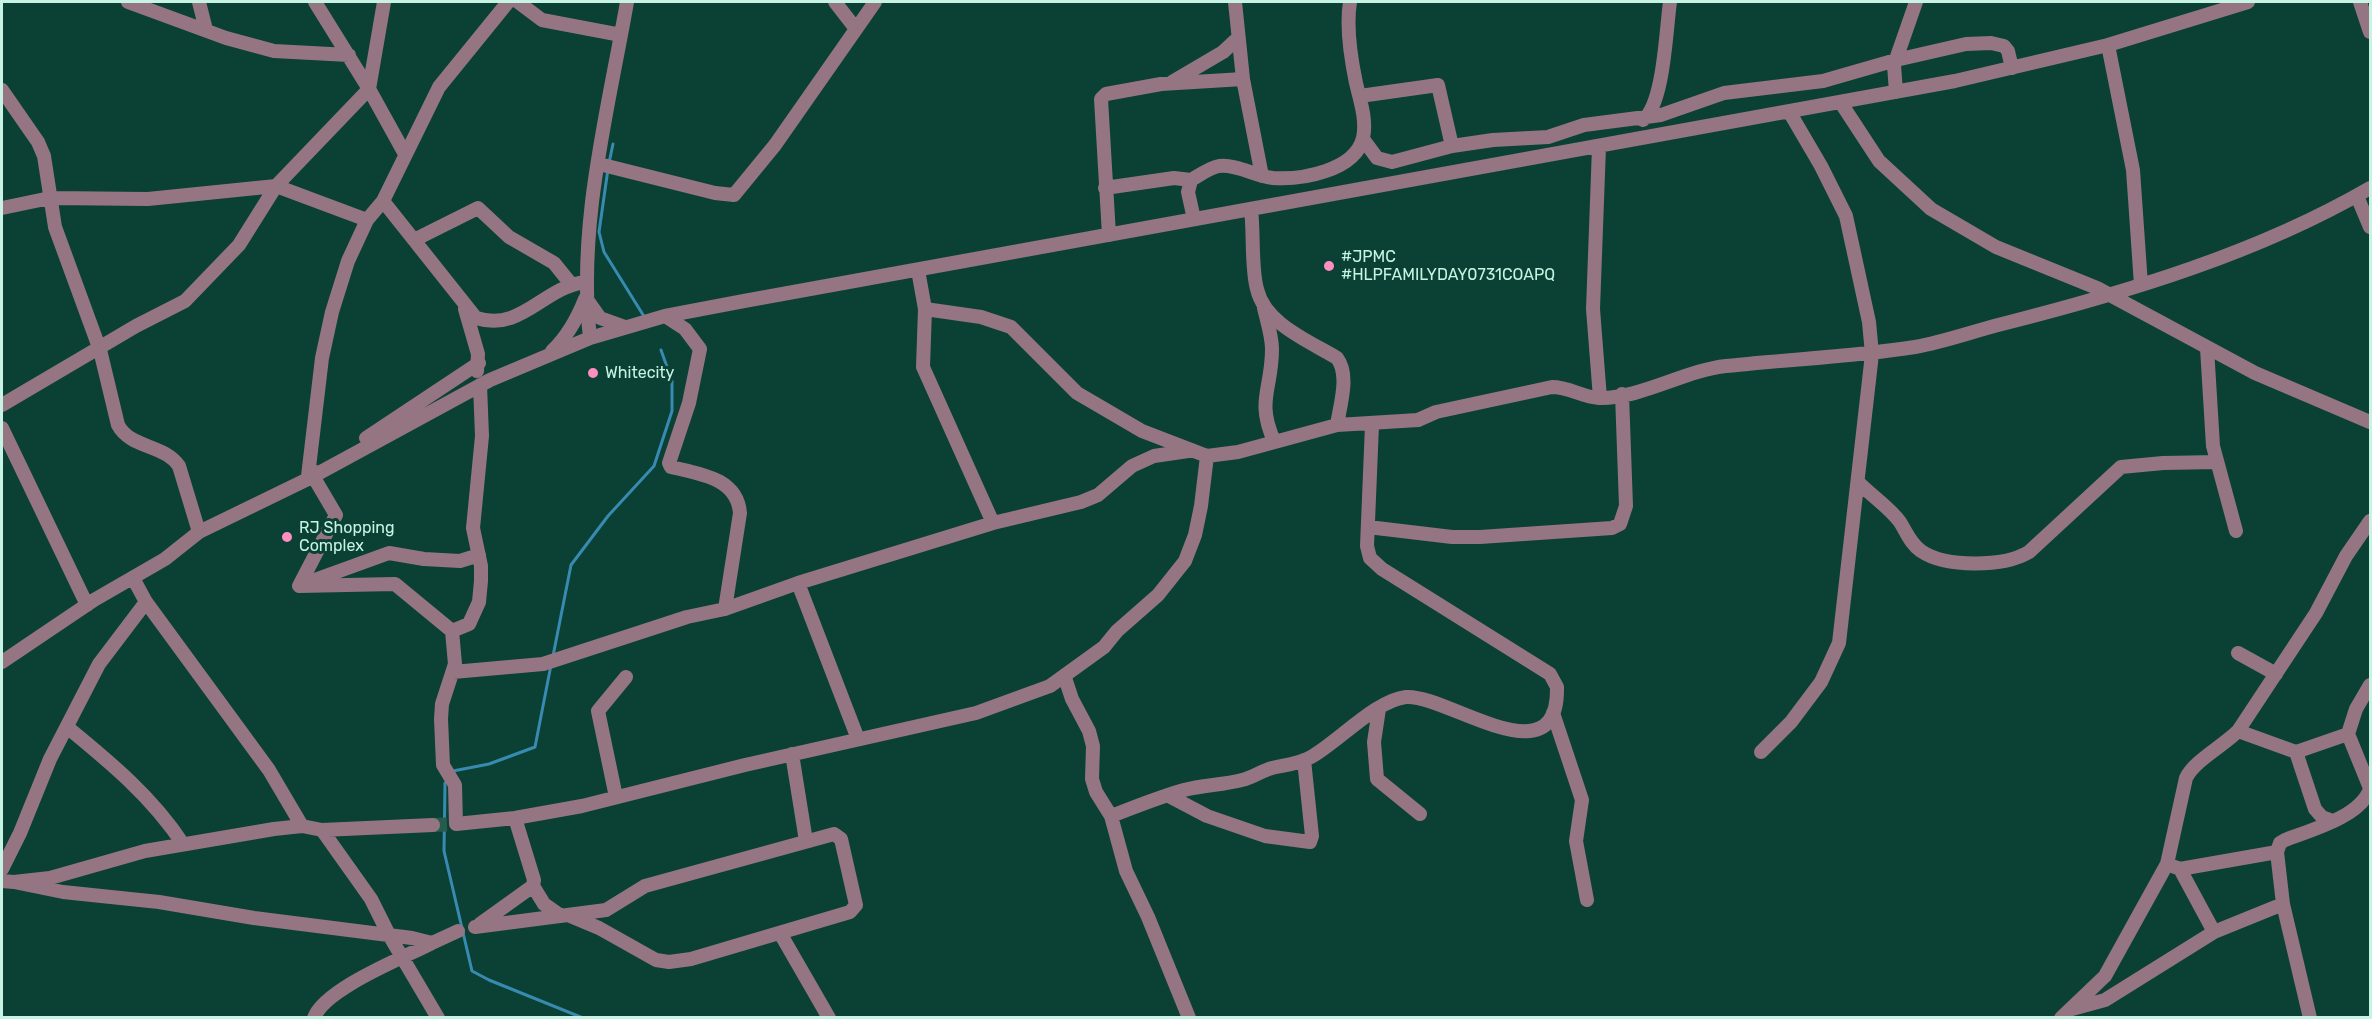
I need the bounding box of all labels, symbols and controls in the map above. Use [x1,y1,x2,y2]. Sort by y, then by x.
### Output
place label: #JPMC #HLPFAMILYDAY0731COAPQ [1341,247,1555,285]
marker: #JPMC #HLPFAMILYDAY0731COAPQ [1322,259,1336,273]
place label: Whitecity [605,363,674,383]
marker: Whitecity [586,366,600,380]
place label: RJ Shopping Complex [299,518,395,556]
marker: RJ Shopping Complex [280,530,294,544]

